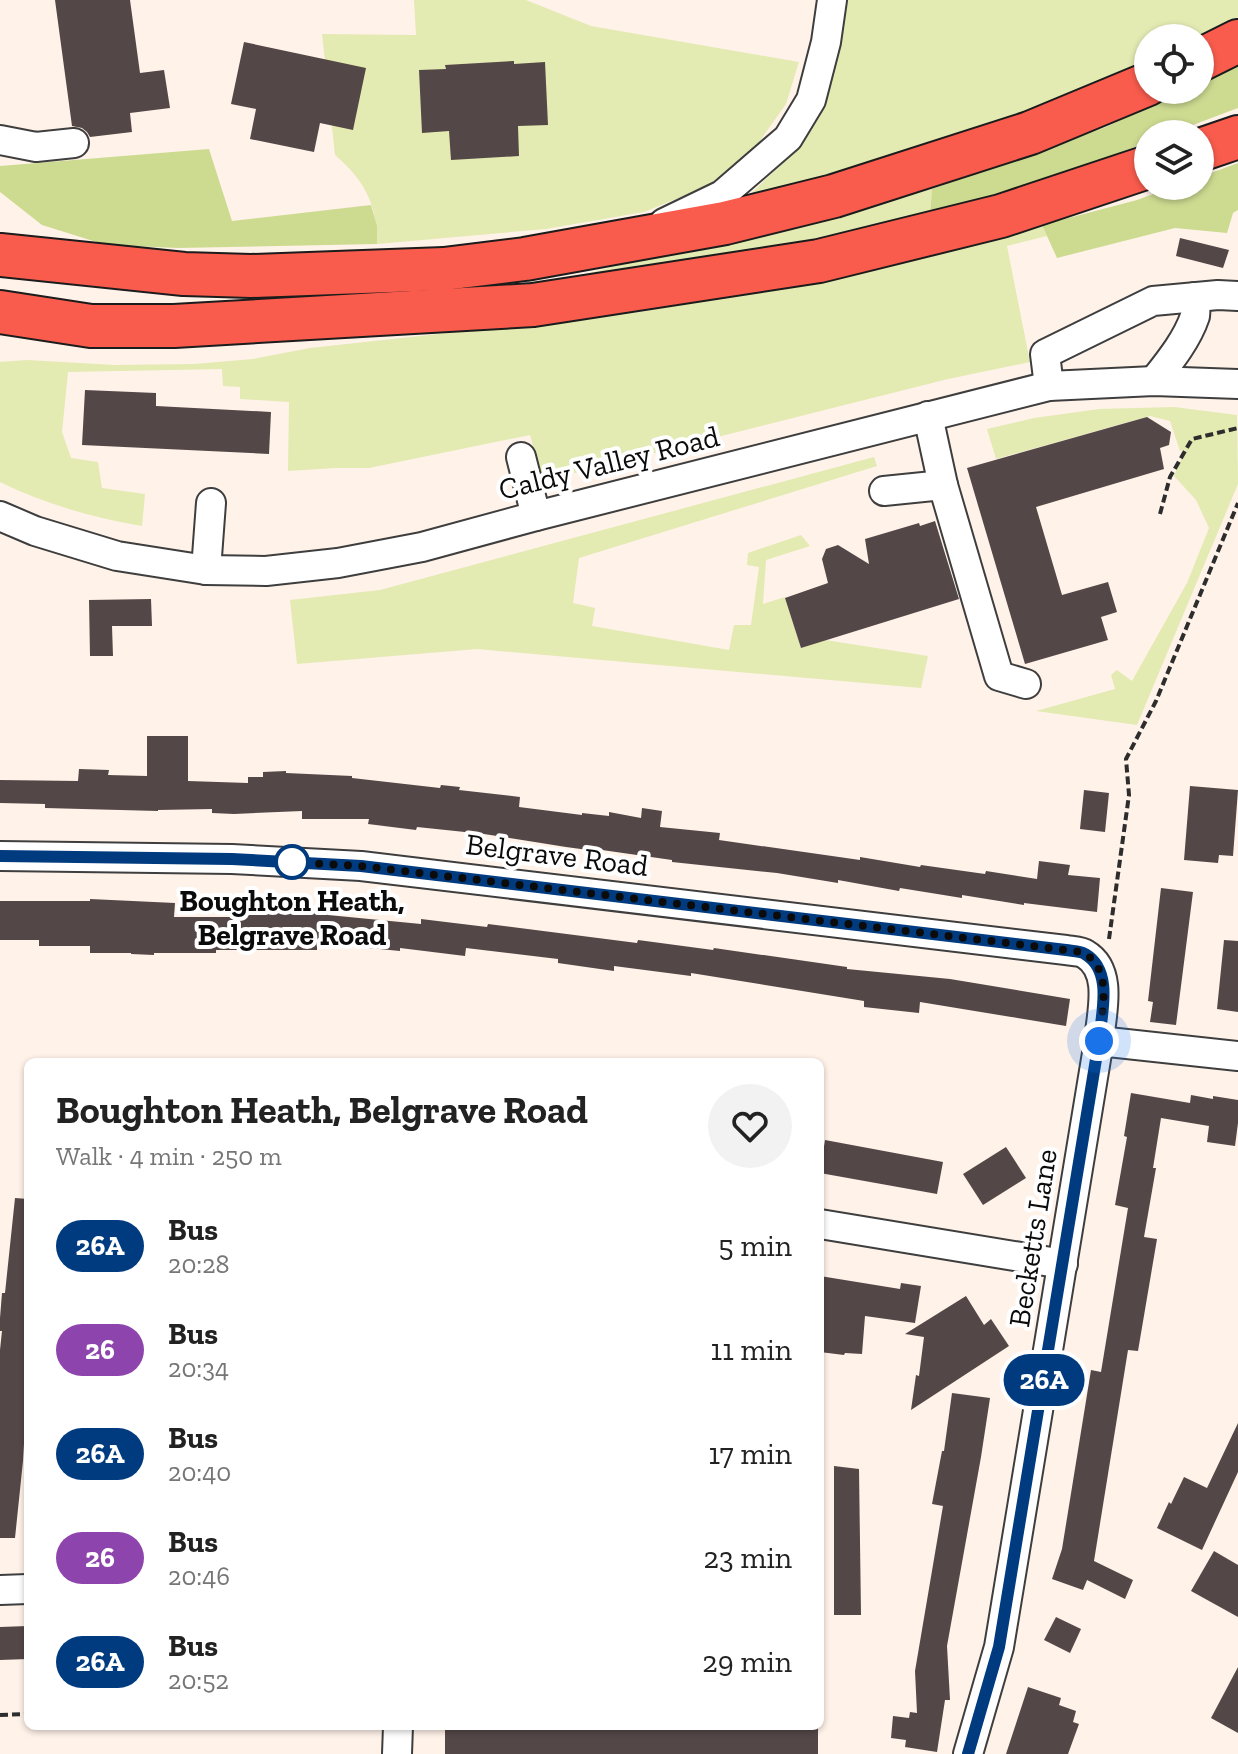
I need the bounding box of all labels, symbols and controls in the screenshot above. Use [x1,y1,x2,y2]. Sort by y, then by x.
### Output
map controls [1134,24,1214,200]
button: locate [1134,24,1214,104]
button: layers [1134,120,1214,200]
street label: Caldy Valley Road [495,418,723,508]
street label: Belgrave Road [464,826,651,884]
marker: Boughton Heath, Belgrave Road [275,845,309,879]
place label: Boughton Heath, Belgrave Road [179,883,405,953]
your location [1079,1021,1119,1061]
button: heart [708,1084,792,1168]
text: Boughton Heath, Belgrave Road [56,1087,588,1133]
text: Walk · 4 min · 250 m [56,1140,282,1172]
street label: Becketts Lane [1001,1146,1065,1330]
text: Bus [168,1212,218,1248]
text: 5 min [718,1228,792,1264]
text: 26A [76,1229,124,1262]
text: 20:28 [168,1248,230,1280]
text: Bus [168,1316,218,1352]
text: 11 min [711,1332,792,1368]
text: 26 [85,1333,115,1366]
text: 20:34 [168,1352,229,1384]
line badge: 26A [998,1354,1090,1406]
text: 26A [1020,1363,1068,1396]
text: Bus [168,1420,218,1456]
text: 17 min [709,1436,792,1472]
text: 26A [76,1437,124,1470]
text: 20:40 [168,1456,231,1488]
text: Bus [168,1524,218,1560]
text: 23 min [704,1540,792,1576]
text: 26 [85,1541,115,1574]
text: 20:46 [168,1560,230,1592]
text: Bus [168,1628,218,1664]
text: 29 min [702,1644,792,1680]
text: 26A [76,1645,124,1678]
text: 20:52 [168,1664,229,1696]

